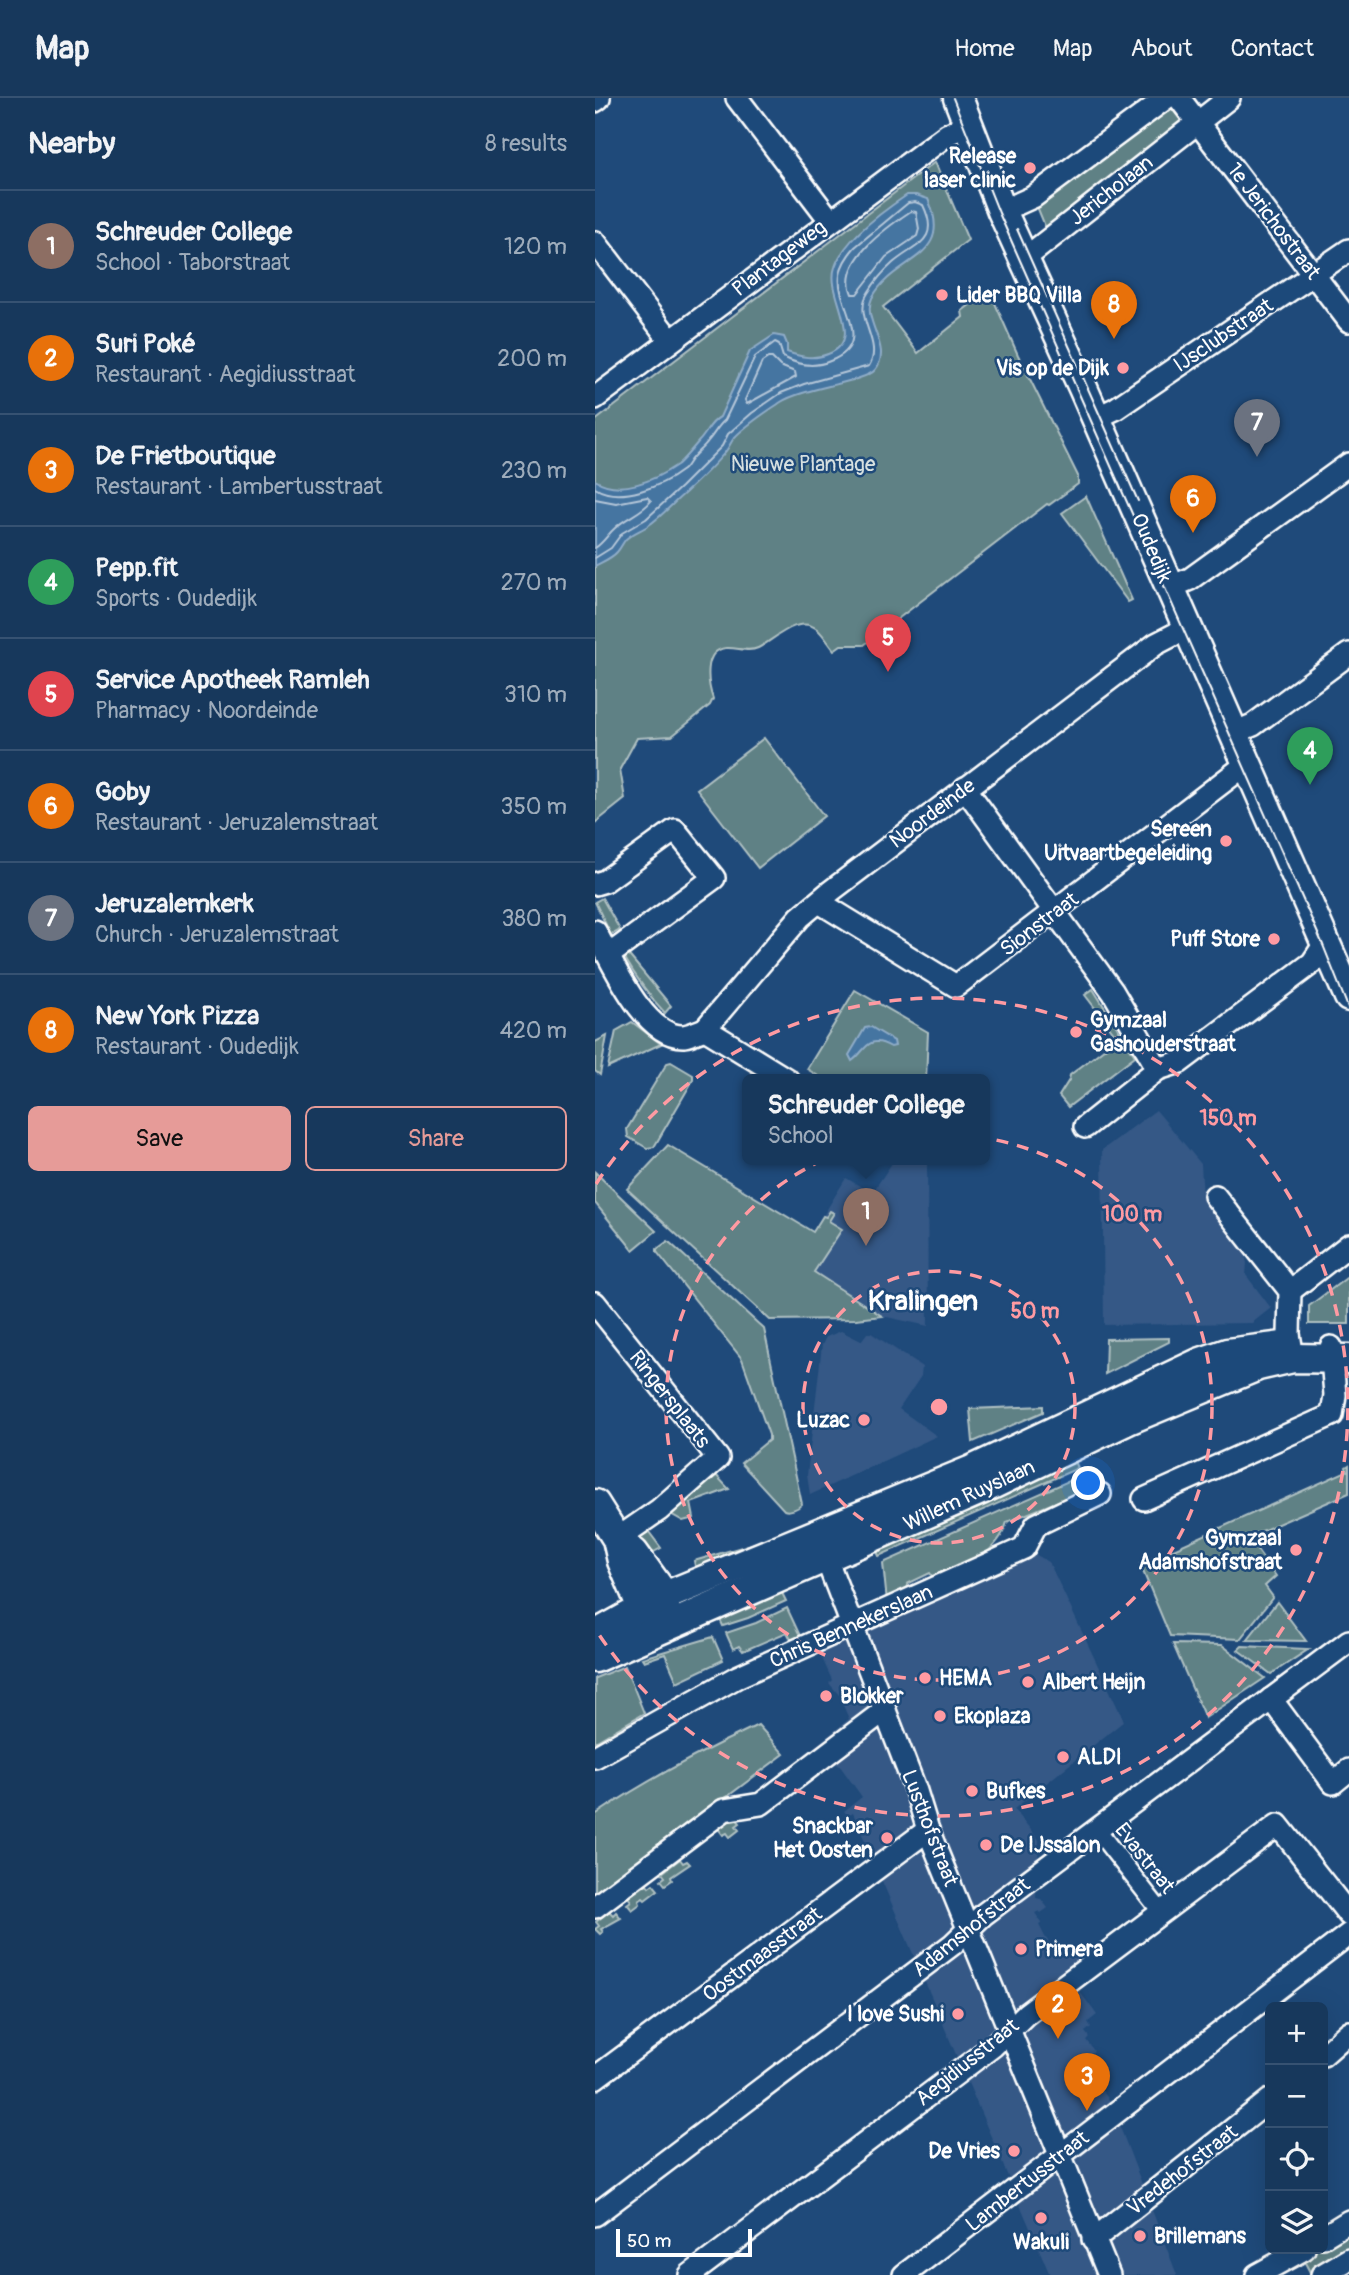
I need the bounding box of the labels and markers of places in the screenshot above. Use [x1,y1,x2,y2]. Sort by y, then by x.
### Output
place label: Release laser clinic [924,143,1017,194]
marker: Release laser clinic [1022,160,1038,176]
pin: 8 [1091,281,1137,339]
place label: Lider BBQ Villa [956,282,1082,309]
marker: Lider BBQ Villa [934,287,950,303]
place label: Vis op de Dijk [996,355,1109,382]
marker: Vis op de Dijk [1115,360,1131,376]
pin: 7 [1234,399,1280,457]
pin: 6 [1170,475,1216,533]
pin: 5 [865,614,911,672]
pin: 4 [1287,727,1333,785]
place label: Sereen Uitvaartbegeleiding [1044,816,1212,867]
marker: Sereen Uitvaartbegeleiding [1218,833,1234,849]
place label: Puff Store [1170,926,1261,953]
marker: Puff Store [1266,931,1282,947]
place label: Gymzaal Gashouderstraat [1090,1007,1236,1058]
marker: Gymzaal Gashouderstraat [1068,1024,1084,1040]
pin: 1 [843,1188,889,1246]
centre of rings [927,1395,951,1419]
place label: Luzac [796,1407,850,1434]
marker: Luzac [856,1412,872,1428]
place label: Gymzaal Adamshofstraat [1138,1525,1283,1576]
marker: Gymzaal Adamshofstraat [1288,1542,1304,1558]
place label: HEMA [939,1665,992,1692]
place label: Albert Heijn [1042,1669,1146,1696]
marker: HEMA [917,1670,933,1686]
marker: Albert Heijn [1020,1674,1036,1690]
place label: Blokker [840,1683,904,1710]
marker: Blokker [818,1688,834,1704]
place label: Ekoplaza [954,1703,1031,1730]
marker: Ekoplaza [932,1708,948,1724]
place label: ALDI [1077,1744,1122,1771]
marker: ALDI [1055,1749,1071,1765]
place label: Bufkes [986,1778,1046,1805]
marker: Bufkes [964,1783,980,1799]
place label: Snackbar Het Oosten [773,1813,873,1864]
marker: Snackbar Het Oosten [879,1830,895,1846]
place label: De IJssalon [1000,1832,1101,1859]
marker: De IJssalon [978,1837,994,1853]
place label: Primera [1035,1936,1103,1963]
marker: Primera [1013,1941,1029,1957]
pin: 2 [1035,1981,1081,2039]
place label: I love Sushi [847,2001,944,2028]
marker: I love Sushi [950,2006,966,2022]
pin: 3 [1064,2053,1110,2111]
place label: De Vries [928,2138,1001,2165]
marker: De Vries [1006,2143,1022,2159]
marker: Wakuli [1033,2210,1049,2226]
place label: Brillemans [1154,2223,1247,2250]
marker: Brillemans [1132,2228,1148,2244]
place label: Wakuli [1013,2229,1069,2256]

